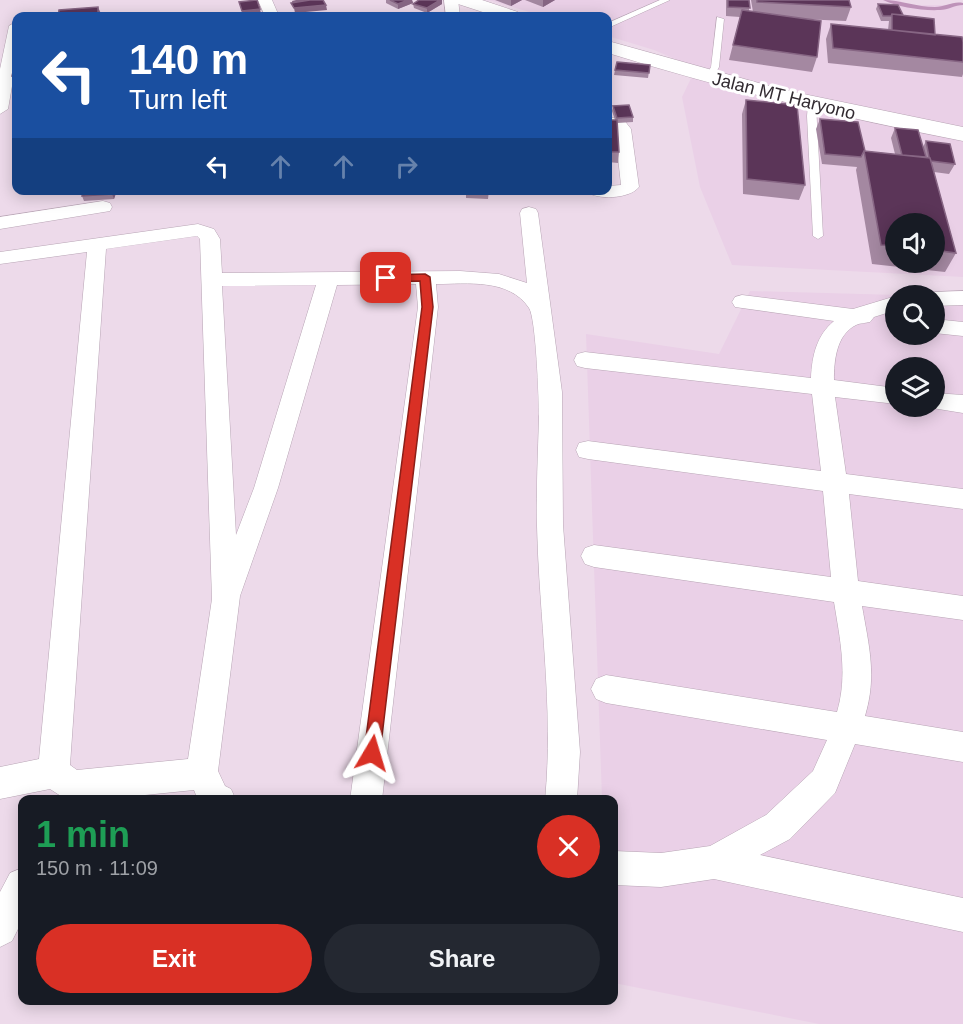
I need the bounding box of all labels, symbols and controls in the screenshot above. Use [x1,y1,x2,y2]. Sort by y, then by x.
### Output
icon: left [30,36,108,114]
text: 140 m [129,36,248,83]
street label: Jalan MT Haryono [710,69,858,123]
text: Turn left [129,85,227,115]
icon: left [201,150,234,183]
icon: ahead [264,150,297,183]
icon: ahead [327,150,360,183]
icon: right [390,150,423,183]
map controls [885,213,945,417]
button: sound [885,213,945,273]
pin [360,252,411,303]
icon: arrive [369,261,402,294]
button: search [885,285,945,345]
button: layers [885,357,945,417]
position arrow [340,721,404,785]
text: 1 min [36,814,130,855]
button: close [537,815,600,878]
text: 150 m · 11:09 [36,857,158,879]
button: Exit [36,924,312,993]
button: Share [324,924,600,993]

